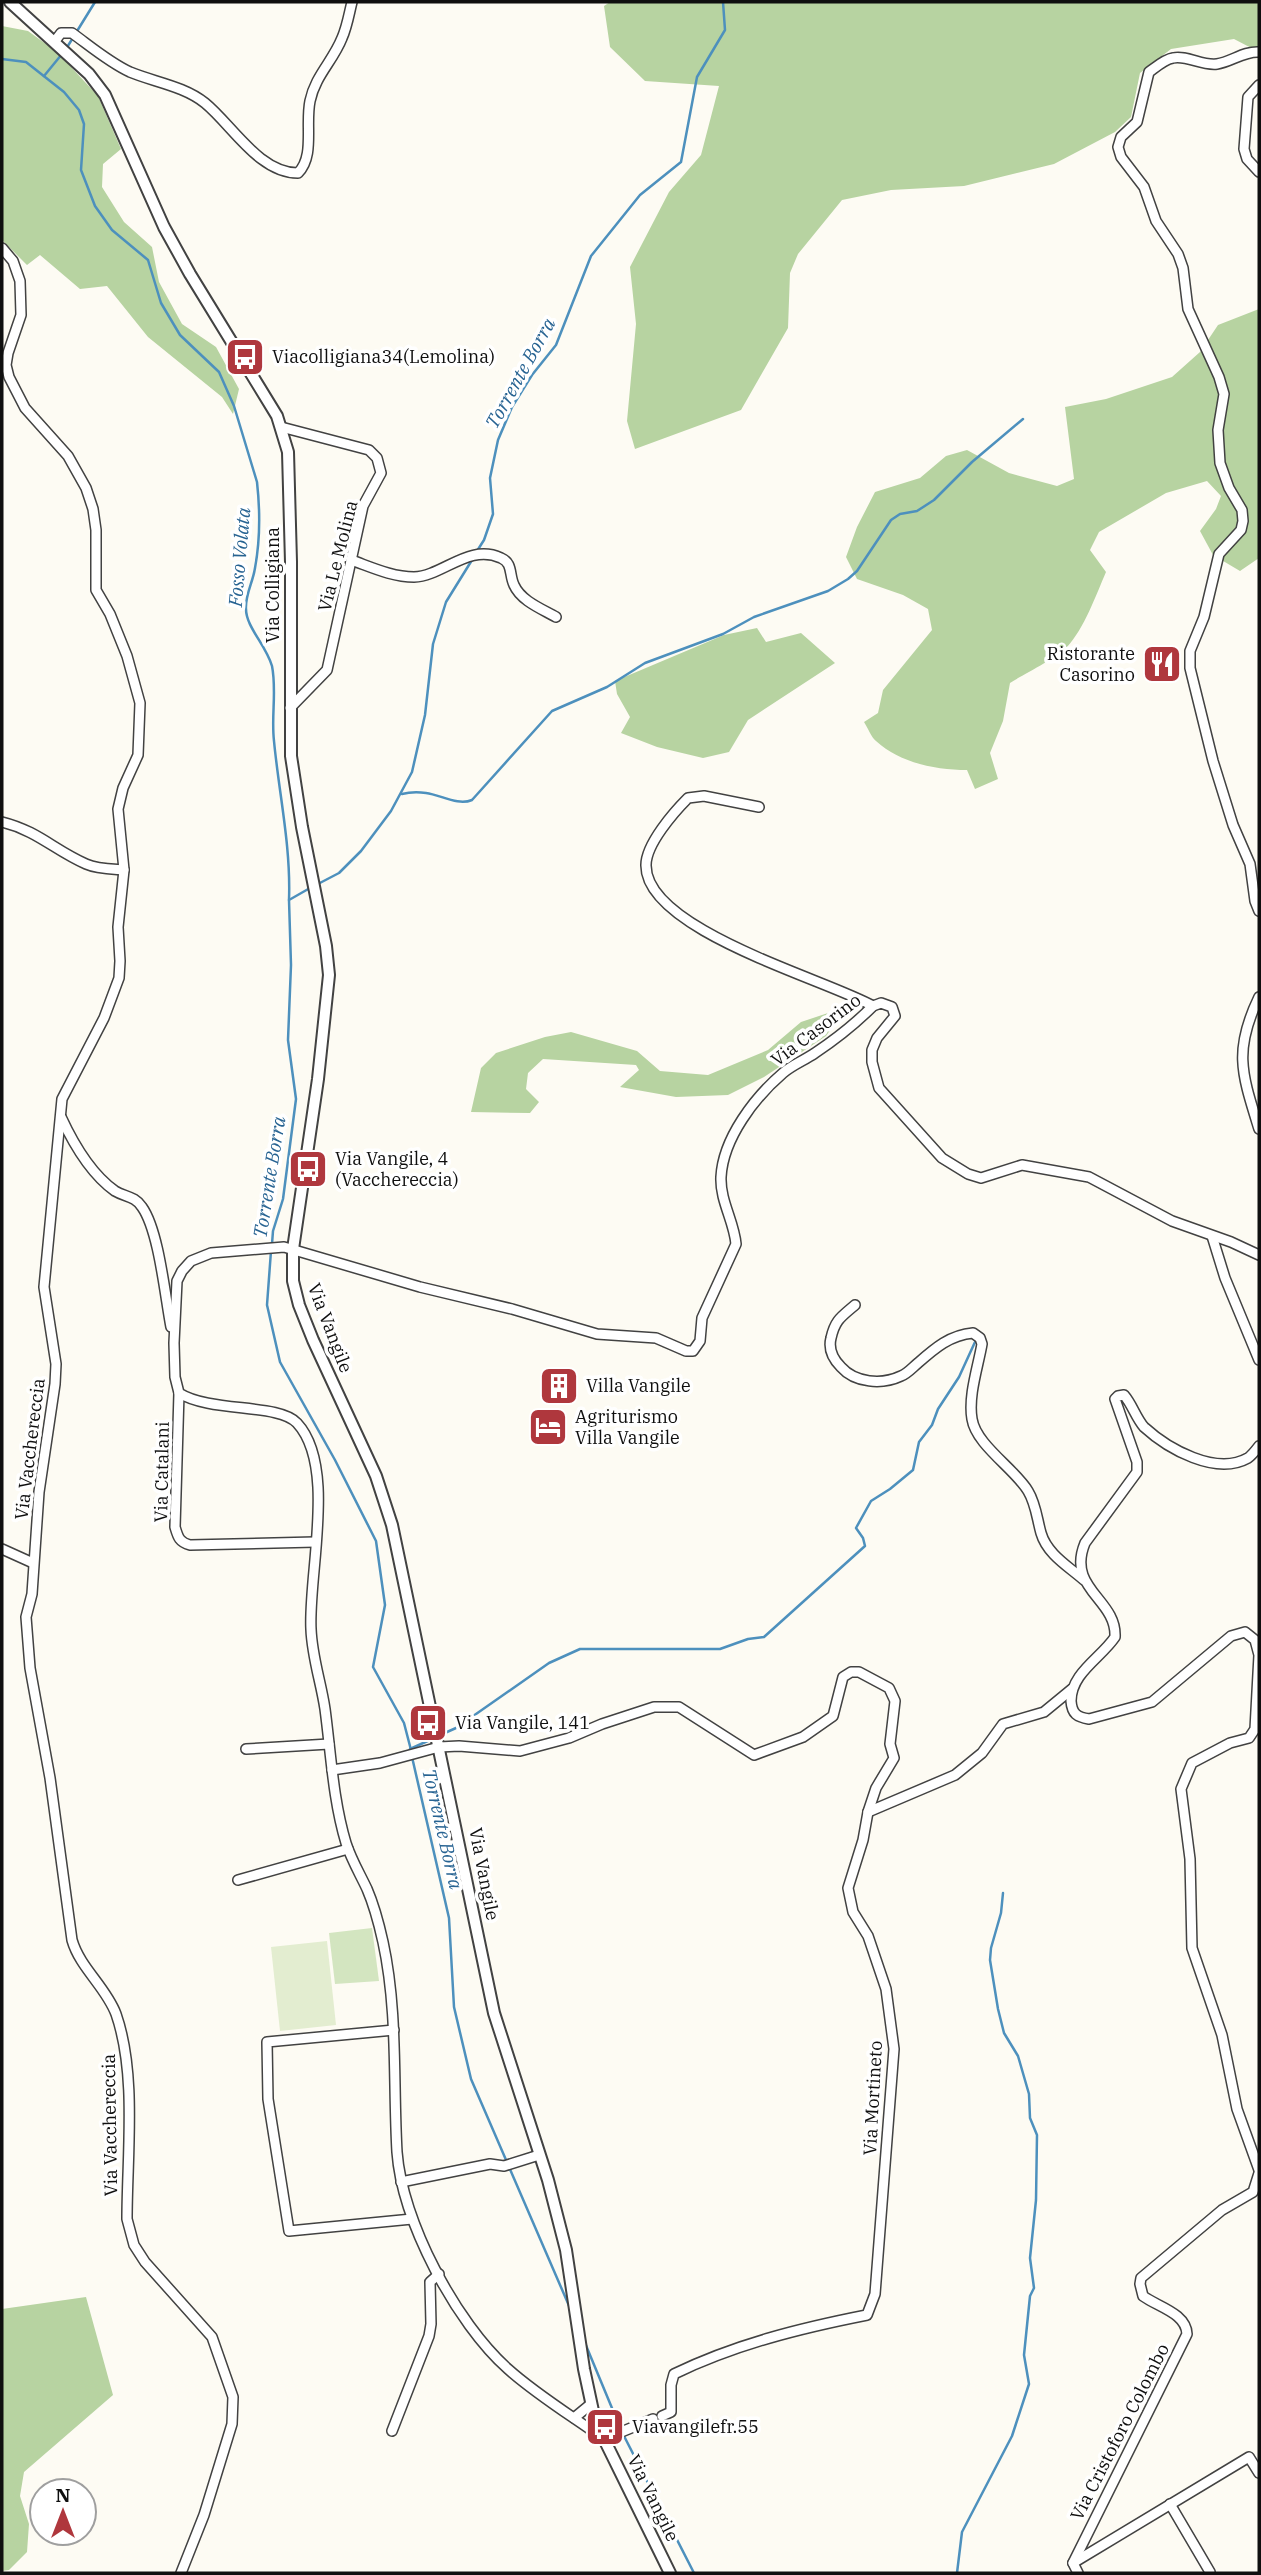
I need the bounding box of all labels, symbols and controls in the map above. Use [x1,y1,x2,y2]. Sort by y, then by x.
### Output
water label: Torrente Borra [480,313,561,433]
bus stop icon: Viacolligiana34(Lemolina) [224,336,266,378]
place label: Viacolligiana34(Lemolina) [272,345,495,368]
street label: Via Le Molina [313,498,363,614]
water label: Fosso Volata [223,506,255,609]
street label: Via Colligiana [261,527,284,643]
place label: Ristorante Casorino [1047,642,1135,686]
restaurant icon: Ristorante Casorino [1141,643,1183,685]
street label: Via Casorino [766,988,865,1071]
water label: Torrente Borra [248,1114,291,1240]
place label: Via Vangile, 4 (Vacchereccia) [335,1147,459,1191]
bus stop icon: Via Vangile, 4 (Vacchereccia) [287,1148,329,1190]
street label: Via Vangile [303,1280,358,1376]
building icon: Villa Vangile [538,1365,580,1407]
place label: Villa Vangile [586,1374,691,1397]
street label: Via Vacchereccia [9,1377,50,1521]
place label: Agriturismo Villa Vangile [575,1405,680,1449]
hotel icon: Agriturismo Villa Vangile [527,1406,569,1448]
street label: Via Catalani [149,1421,174,1523]
bus stop icon: Via Vangile, 141 [407,1702,449,1744]
place label: Via Vangile, 141 [455,1711,590,1734]
water label: Torrente Borra [417,1766,469,1892]
street label: Via Vangile [464,1826,505,1922]
street label: Via Mortineto [858,2040,887,2156]
street label: Via Vacchereccia [97,2053,122,2197]
street label: Via Cristoforo Colombo [1065,2340,1174,2524]
bus stop icon: Viavangilefr.55 [584,2406,626,2448]
place label: Viavangilefr.55 [632,2415,759,2438]
street label: Via Vangile [623,2451,684,2545]
north arrow [28,2477,98,2547]
text: N [55,2483,71,2507]

